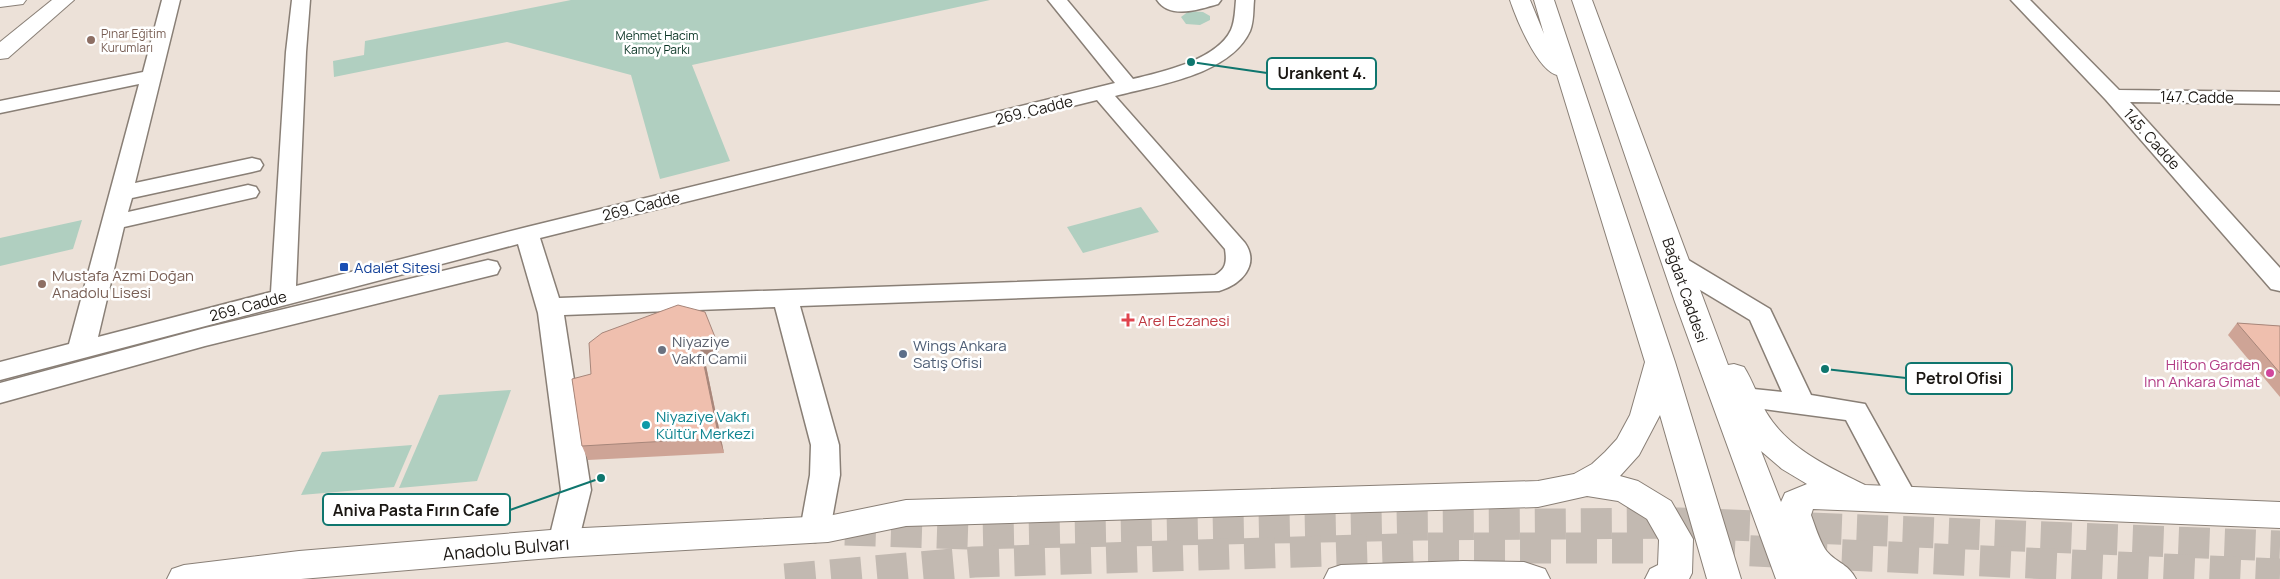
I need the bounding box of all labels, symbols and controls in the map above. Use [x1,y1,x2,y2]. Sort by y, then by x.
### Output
place label: Pınar Eğitim Kurumları [101,25,166,56]
park label: Mehmet Hacim Kamoy Parkı [616,27,698,58]
marker: Pınar Eğitim Kurumları [85,34,97,46]
callout: Urankent 4. [1267,58,1376,89]
text: Urankent 4. [1277,62,1367,84]
street label: 147. Cadde [2160,86,2234,108]
street label: 269. Cadde [993,90,1075,130]
street label: 145. Cadde [2119,104,2185,174]
street label: 269. Cadde [600,186,682,226]
street label: Bağdat Caddesi [1657,235,1713,345]
place label: Adalet Sitesi [354,257,441,278]
marker: Adalet Sitesi [338,261,350,273]
place label: Mustafa Azmi Doğan Anadolu Lisesi [52,265,194,303]
marker: Mustafa Azmi Doğan Anadolu Lisesi [36,278,48,290]
street label: 269. Cadde [207,286,289,326]
place label: Arel Eczanesi [1138,310,1230,331]
marker: Arel Eczanesi [1122,314,1134,326]
place label: Niyaziye Vakfı Camii [672,331,747,369]
place label: Wings Ankara Satış Ofisi [913,335,1007,373]
marker: Niyaziye Vakfı Camii [656,344,668,356]
marker: Wings Ankara Satış Ofisi [897,348,909,360]
place label: Hilton Garden Inn Ankara Gimat [2144,354,2260,392]
callout: Petrol Ofisi [1906,363,2012,394]
text: Petrol Ofisi [1916,367,2002,389]
marker: Hilton Garden Inn Ankara Gimat [2264,367,2276,379]
place label: Niyaziye Vakfı Kültür Merkezi [656,406,754,444]
marker: Niyaziye Vakfı Kültür Merkezi [640,419,652,431]
callout: Aniva Pasta Fırın Cafe [323,494,510,525]
text: Aniva Pasta Fırın Cafe [333,499,500,521]
street label: Anadolu Bulvarı [442,531,570,565]

